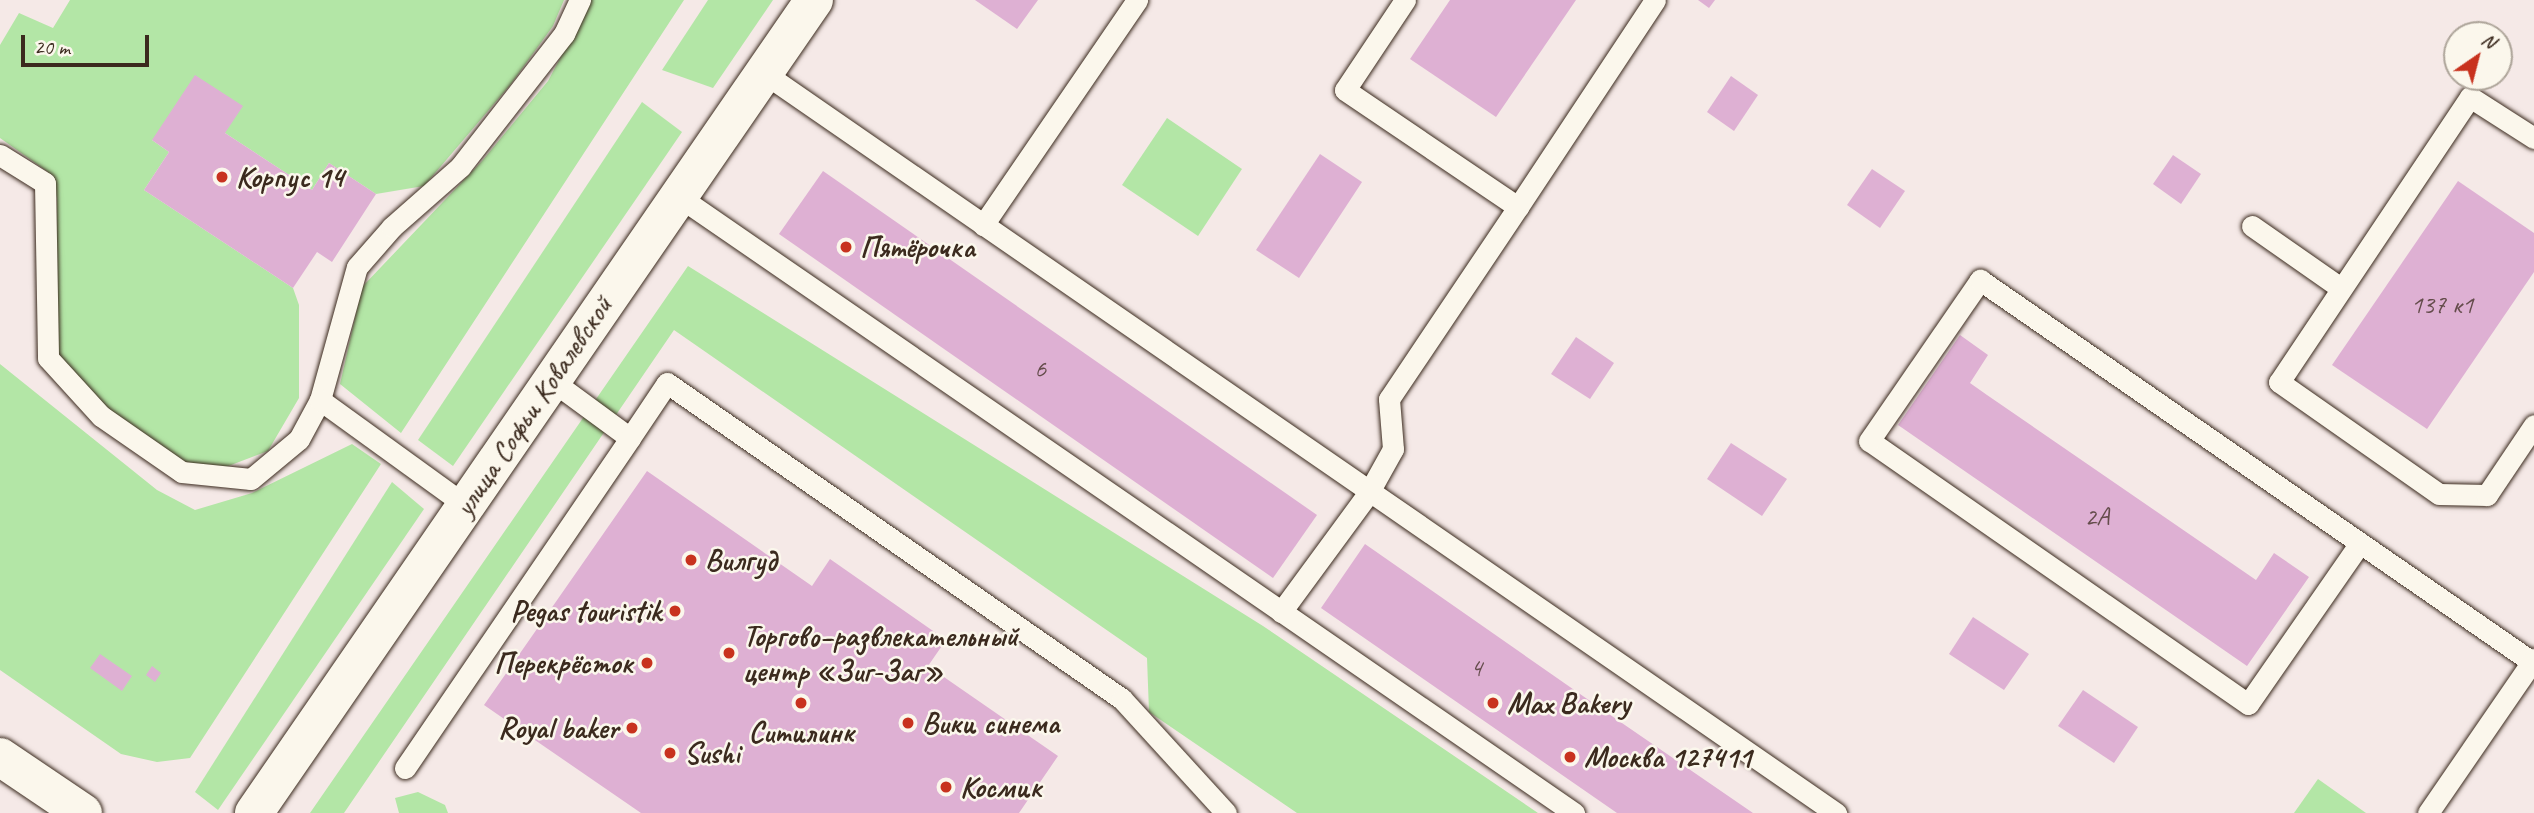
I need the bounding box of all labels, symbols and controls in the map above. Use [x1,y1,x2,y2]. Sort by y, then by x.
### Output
scale bar [24,21,152,65]
north arrow [2443,21,2513,91]
text: N [2477,27,2501,54]
text: 20 m [34,34,70,60]
place label: Корпус 14 [236,159,344,195]
marker: Корпус 14 [214,169,230,185]
place label: Пятёрочка [860,229,975,265]
marker: Пятёрочка [838,239,854,255]
house number: 137 к1 [2411,289,2473,321]
street label: улица Софьи Ковалевской [448,292,618,520]
house number: 6 [1034,353,1046,385]
house number: 2А [2085,501,2109,533]
place label: Вилгуд [705,542,777,578]
marker: Вилгуд [683,552,699,568]
place label: Pegas touristik [510,593,661,629]
marker: Pegas touristik [667,603,683,619]
place label: Торгово–развлекательный центр «Зиг-Заг» [743,618,1018,688]
place label: Перекрёсток [494,645,633,681]
marker: Торгово–развлекательный центр «Зиг-Заг» [721,645,737,661]
house number: 4 [1470,652,1482,684]
marker: Перекрёсток [639,655,655,671]
place label: Max Bakery [1507,685,1631,721]
marker: Ситилинк [793,695,809,711]
marker: Max Bakery [1485,695,1501,711]
place label: Вики синема [922,705,1058,741]
place label: Royal baker [498,710,618,746]
place label: Ситилинк [749,714,853,750]
marker: Вики синема [900,715,916,731]
marker: Royal baker [624,720,640,736]
place label: Sushi [684,735,740,771]
place label: Москва 127411 [1584,739,1751,775]
marker: Sushi [662,745,678,761]
marker: Москва 127411 [1562,749,1578,765]
place label: Космик [960,769,1042,805]
marker: Космик [938,779,954,795]

